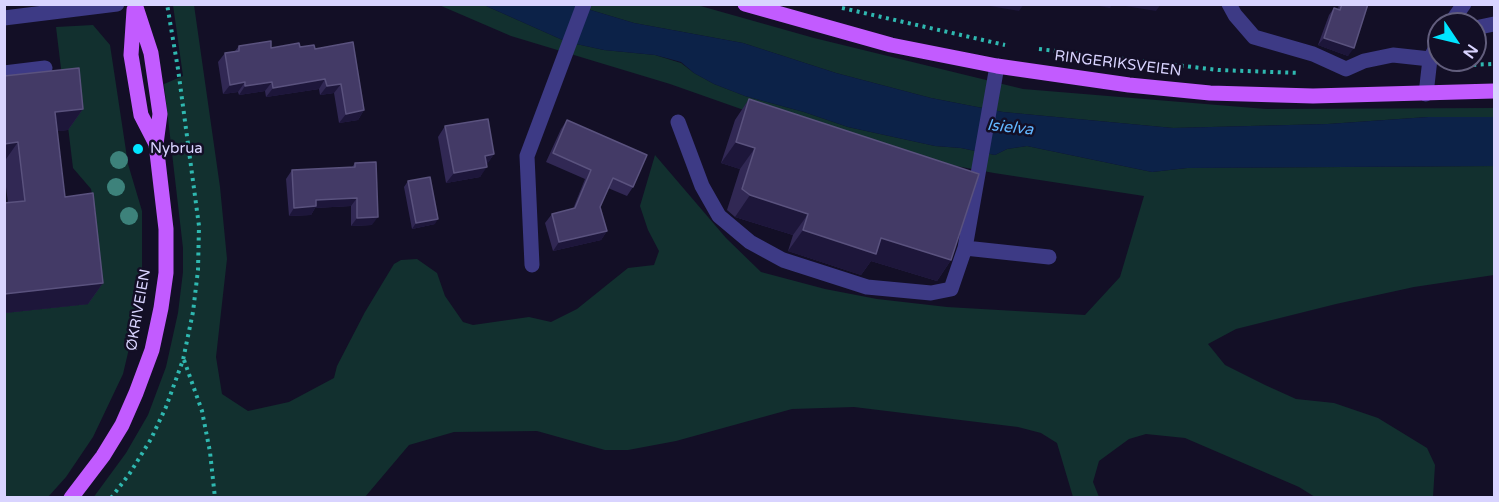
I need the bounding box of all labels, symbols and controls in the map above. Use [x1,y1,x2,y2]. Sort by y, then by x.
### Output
north arrow [1427,12,1487,72]
text: N [1458,40,1482,62]
street label: RINGERIKSVEIEN [1053,47,1183,81]
water label: Isielva [986,116,1034,140]
place label: Nybrua [150,140,203,158]
marker: Nybrua [131,142,145,156]
street label: ØKRIVEIEN [123,268,155,352]

